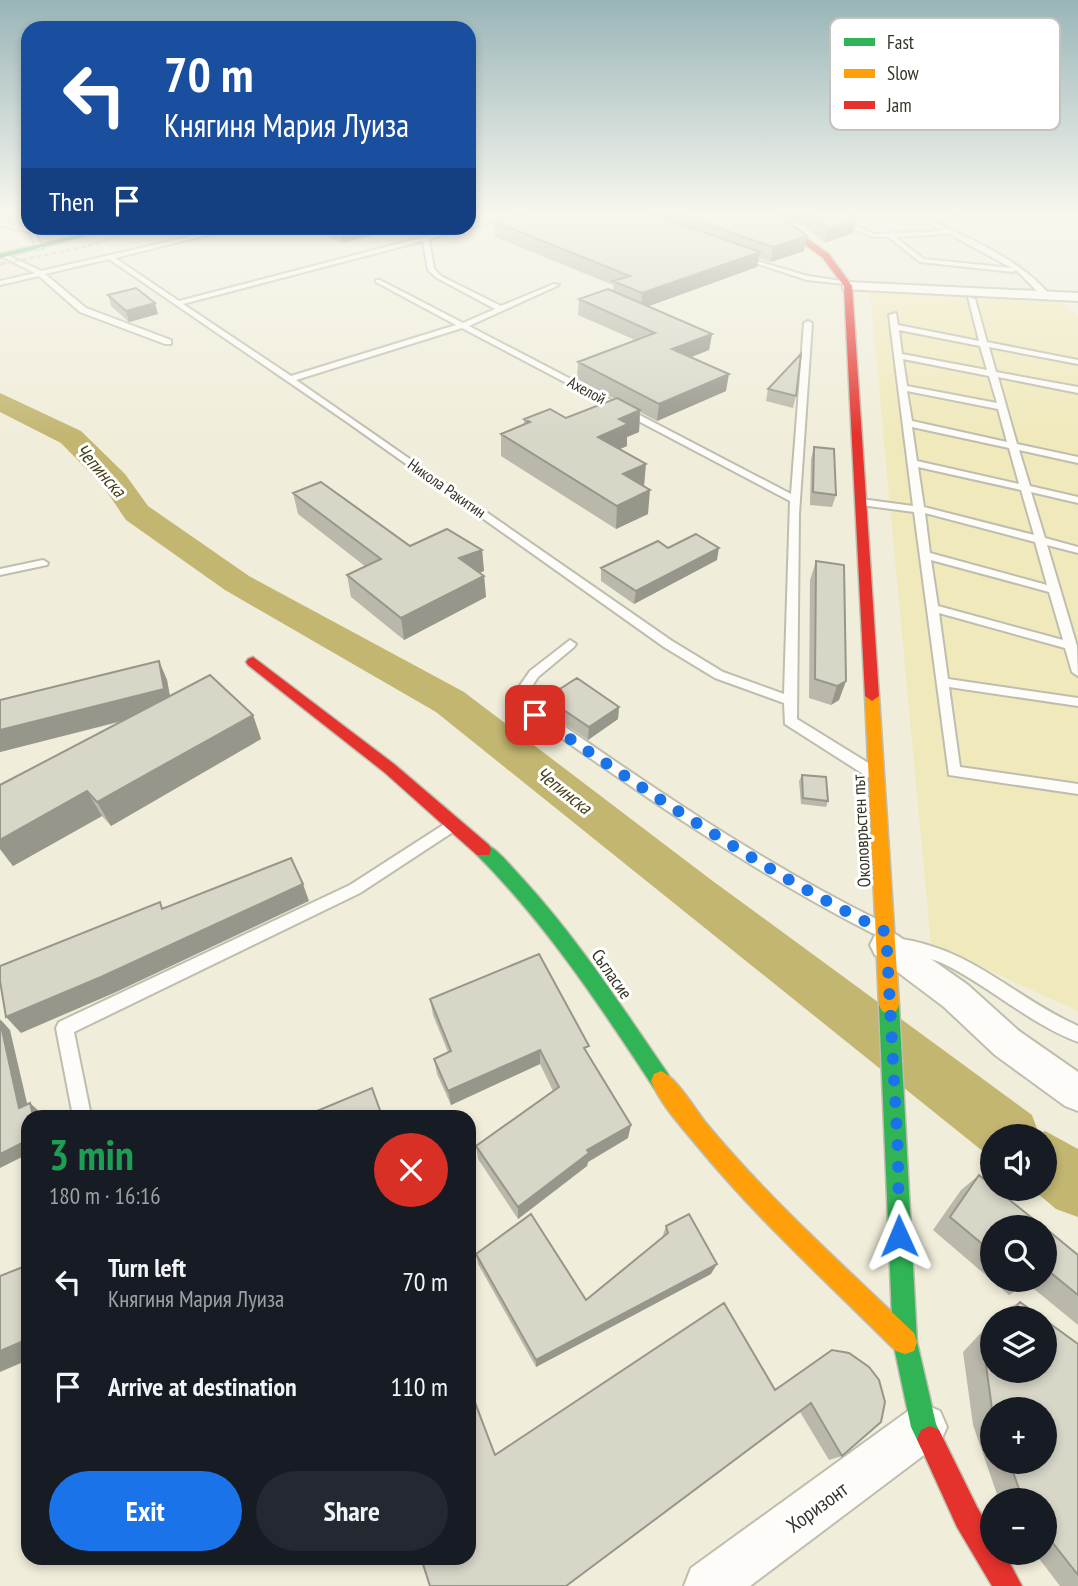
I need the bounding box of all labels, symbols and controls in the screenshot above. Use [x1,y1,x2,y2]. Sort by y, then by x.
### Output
legend [830,18,1060,130]
text: Fast [887,30,915,54]
text: 70 m [164,42,253,106]
icon: left [49,49,140,140]
text: Slow [887,61,920,85]
text: Jam [886,93,912,117]
text: Княгиня Мария Луиза [164,104,409,146]
icon: arrive [108,182,146,220]
text: Then [49,185,94,218]
street label: Ахелой [564,372,610,408]
water label: Чепинска [71,438,132,503]
street label: Никола Ракитин [404,454,490,522]
pin [505,685,565,745]
icon: arrive [516,696,554,734]
water label: Чепинска [532,761,598,820]
street label: Околовръстен път [847,774,875,888]
street label: Съгласие [587,944,637,1004]
map controls [980,1124,1057,1565]
button: sound [980,1124,1057,1201]
text: 3 min [49,1127,134,1182]
button: close [374,1133,448,1207]
text: 180 m · 16:16 [49,1181,161,1210]
position arrow [862,1199,936,1273]
button: search [980,1215,1057,1292]
text: Turn left [108,1251,186,1284]
icon: left [49,1263,87,1301]
text: 70 m [402,1265,448,1298]
text: Княгиня Мария Луиза [108,1284,284,1313]
button: layers [980,1306,1057,1383]
icon: arrive [49,1368,87,1406]
text: Arrive at destination [108,1370,297,1403]
text: 110 m [390,1370,448,1403]
button: + [980,1397,1057,1474]
button: Exit [49,1471,242,1551]
button: Share [256,1471,448,1551]
street label: Хоризонт [781,1475,853,1538]
button: − [980,1488,1057,1565]

